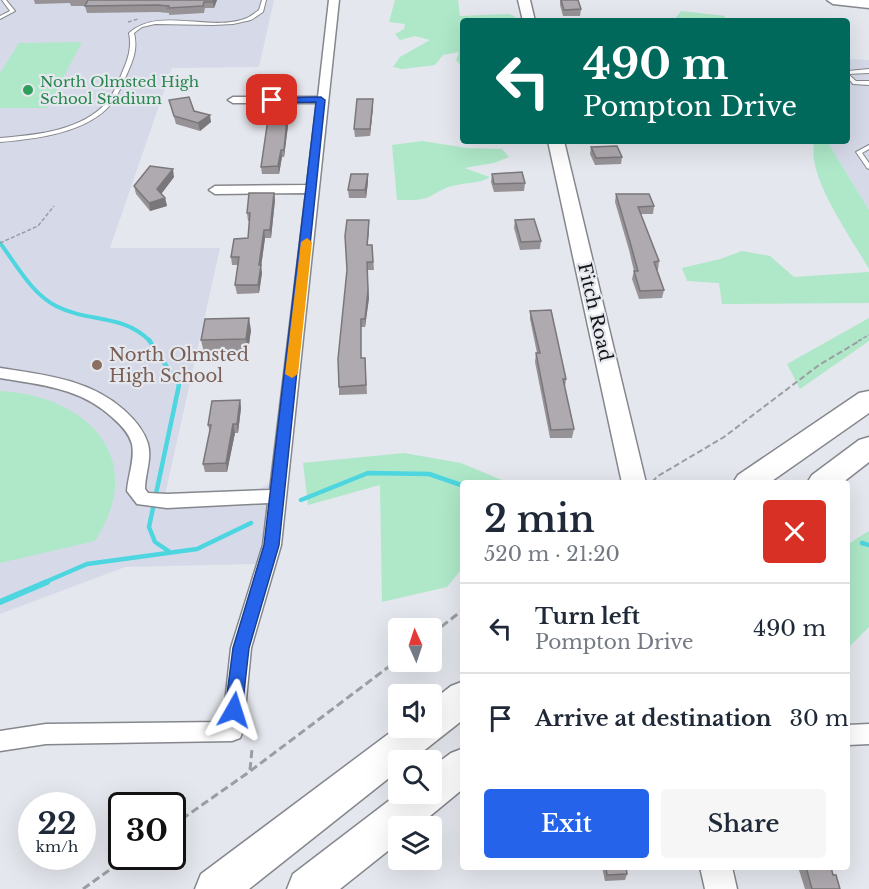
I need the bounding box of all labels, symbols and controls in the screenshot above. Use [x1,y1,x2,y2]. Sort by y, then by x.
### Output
text: 490 m [583,38,729,90]
icon: left [484,42,562,120]
place label: North Olmsted High School Stadium [40,72,199,108]
pin [246,74,297,125]
marker: North Olmsted High School Stadium [21,83,35,97]
icon: arrive [255,83,288,116]
text: Pompton Drive [583,90,797,123]
street label: Fitch Road [573,261,617,363]
place label: North Olmsted High School [109,344,249,387]
marker: North Olmsted High School [90,358,104,372]
text: 2 min [484,497,595,542]
button: close [763,500,826,563]
text: 520 m · 21:20 [484,542,620,566]
text: Turn left [535,603,640,630]
icon: left [484,612,517,645]
text: 490 m [753,615,826,642]
north arrow [388,618,442,672]
map controls [388,618,442,870]
text: Pompton Drive [535,630,694,654]
position arrow [202,678,266,742]
button: sound [388,684,442,738]
icon: arrive [484,702,517,735]
text: Arrive at destination [535,705,772,732]
text: 30 m [790,705,849,732]
button: search [388,750,442,804]
button: Exit [484,789,649,858]
button: Share [661,789,826,858]
speed limit sign: 30 [108,792,186,870]
text: 22 [37,805,77,842]
button: layers [388,816,442,870]
text: km/h [36,837,78,856]

